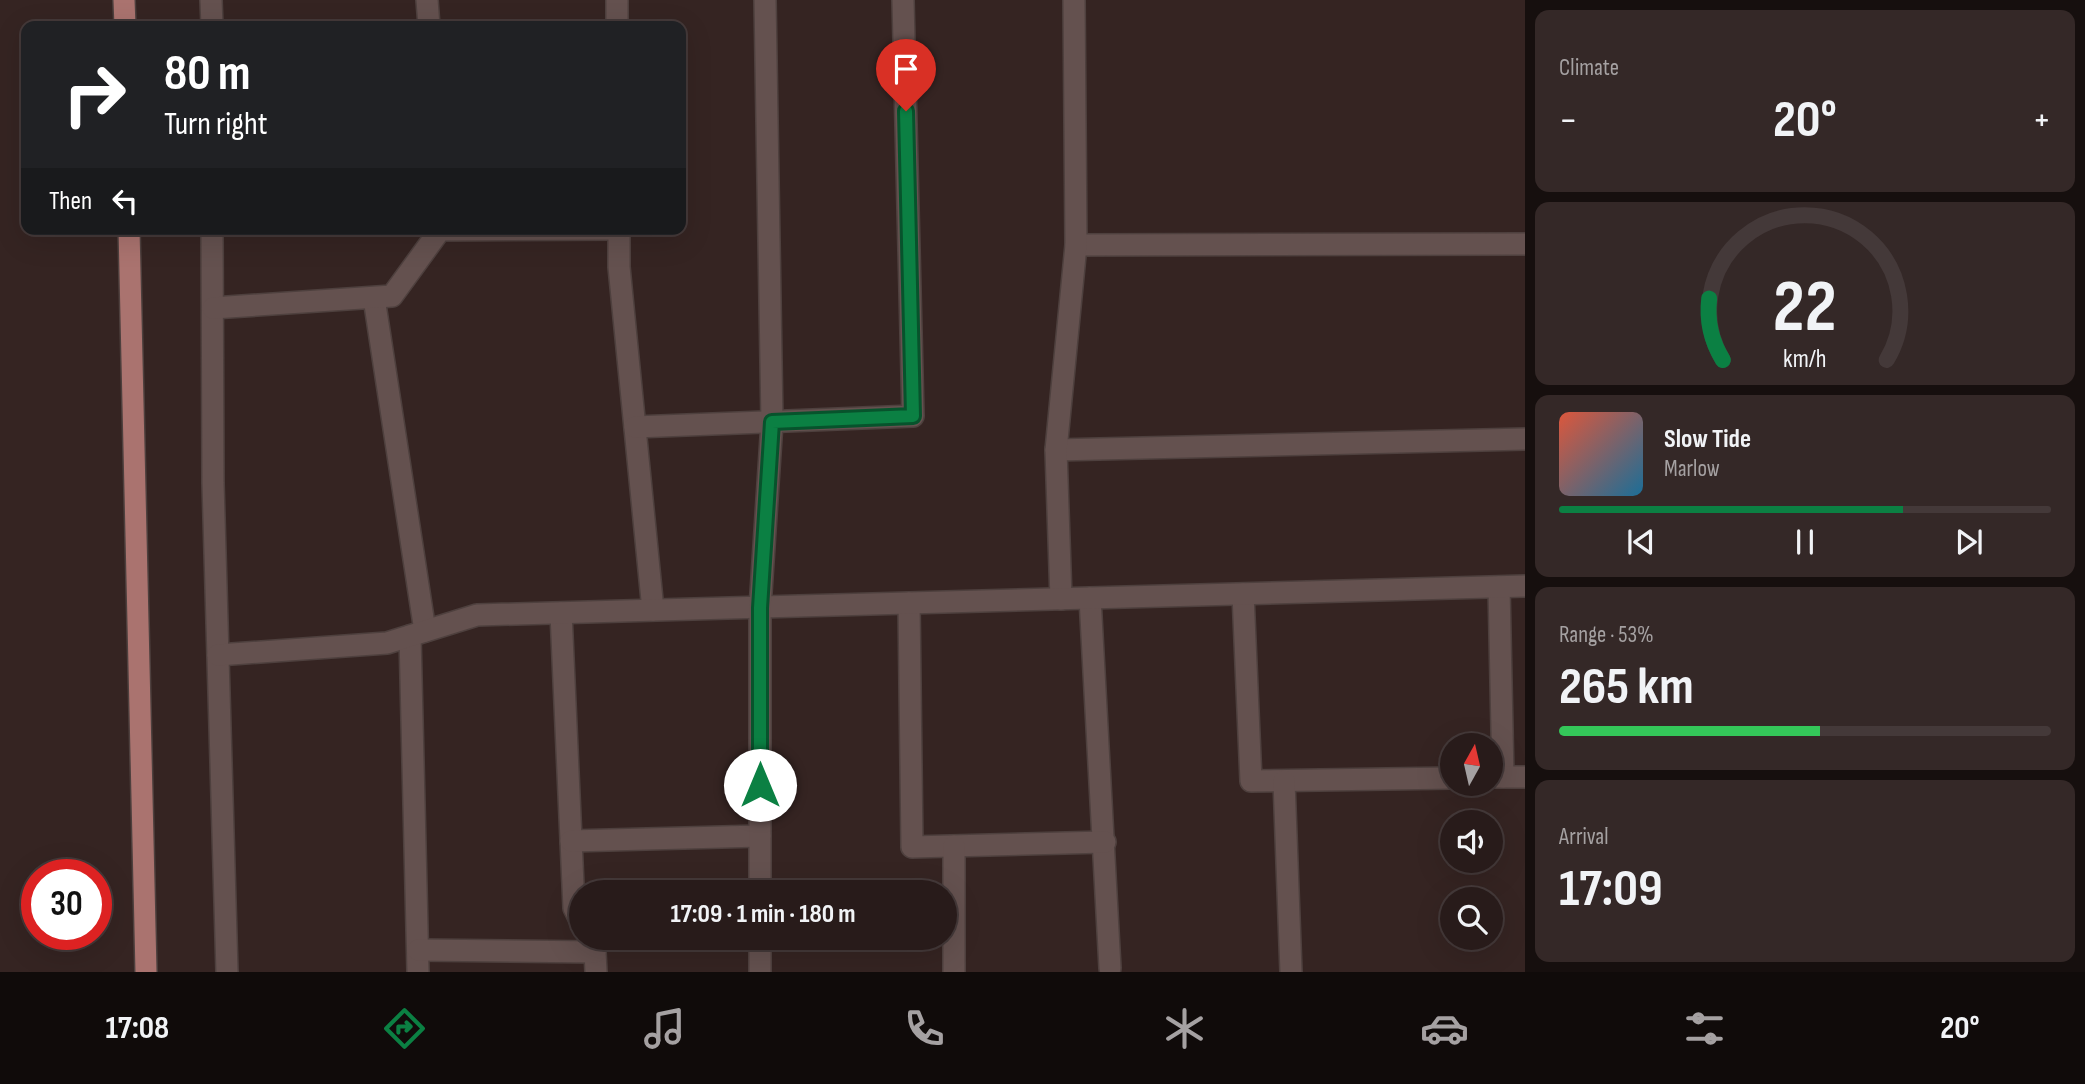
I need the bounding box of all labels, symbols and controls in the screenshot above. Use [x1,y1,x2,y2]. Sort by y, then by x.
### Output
pin [876,39,936,111]
text: 80 m [164,45,251,104]
icon: right [49,49,140,140]
icon: arrive [887,50,925,88]
text: Climate [1559,54,1619,82]
text: 20° [1773,89,1837,152]
text: − [1559,98,1578,143]
text: + [2032,98,2051,143]
text: Turn right [164,105,268,144]
icon: left [106,182,144,220]
text: Then [49,186,92,217]
text: 22 [1773,264,1837,352]
text: km/h [1783,343,1827,374]
text: Slow Tide [1664,424,1751,455]
text: Marlow [1664,455,1720,483]
icon: previous [1622,523,1660,561]
icon: pause [1786,523,1824,561]
icon: next [1950,523,1988,561]
text: Range · 53% [1559,621,1654,649]
text: 265 km [1559,656,1694,719]
north arrow [1440,733,1503,796]
map controls [1440,733,1503,950]
position arrow [723,748,797,822]
button: sound [1440,810,1503,873]
text: Arrival [1559,823,1608,851]
text: 17:09 [1559,858,1663,921]
speed limit sign: 30 [21,859,112,950]
button: search [1440,887,1503,950]
text: 17:09 · 1 min · 180 m [671,899,855,930]
icon: directions [380,1004,429,1053]
icon: music [640,1004,689,1053]
icon: phone [900,1004,949,1053]
icon: climate [1160,1004,1209,1053]
icon: car [1420,1004,1469,1053]
icon: filters [1680,1004,1729,1053]
text: 17:08 [106,1009,169,1048]
text: 20° [1940,1009,1979,1048]

